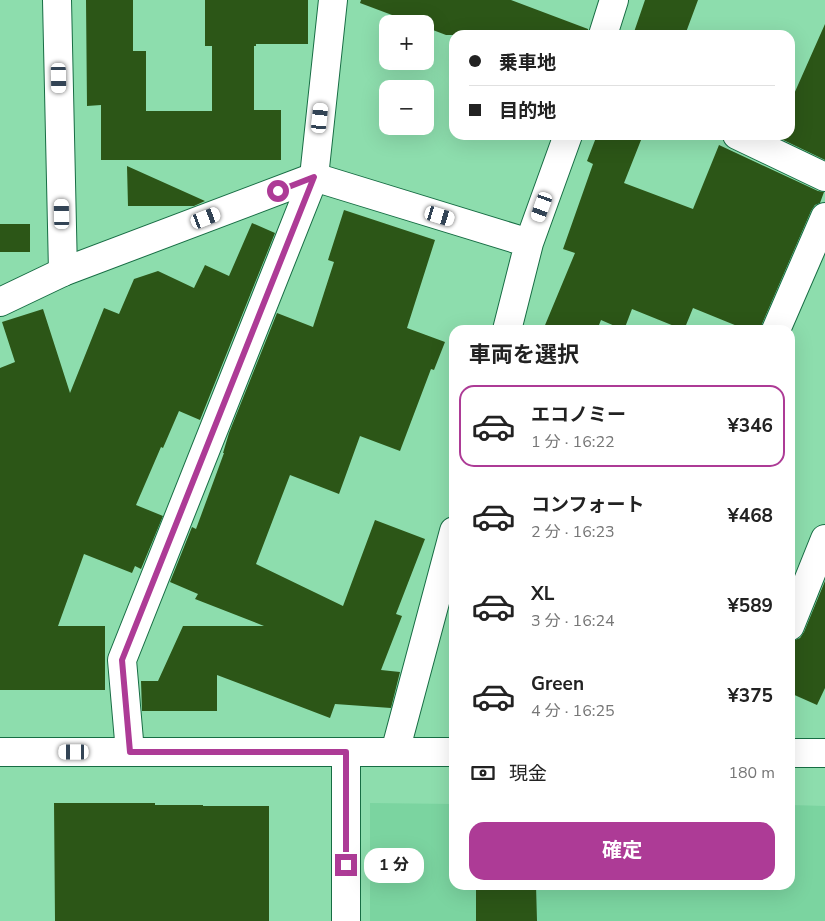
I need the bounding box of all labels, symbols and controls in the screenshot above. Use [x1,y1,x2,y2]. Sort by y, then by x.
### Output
map controls [379,15,434,135]
button: + [379,15,434,70]
text: 乗車地 [499,50,556,76]
car [51,63,66,93]
button: − [379,80,434,135]
text: 目的地 [499,98,556,124]
car [310,102,329,134]
route start [267,180,289,202]
car [529,190,554,224]
car [54,199,69,229]
car [423,204,456,228]
car [189,206,222,230]
text: 車両を選択 [469,340,579,370]
text: エコノミー [531,402,626,428]
icon: car [471,404,516,449]
text: ¥346 [727,413,773,439]
text: 1 分 · 16:22 [531,431,615,453]
text: コンフォート [531,492,644,518]
icon: car [471,494,516,539]
text: ¥468 [727,503,773,529]
text: 2 分 · 16:23 [531,521,615,543]
text: XL [531,581,554,607]
icon: car [471,584,516,629]
text: ¥589 [727,593,773,619]
text: 3 分 · 16:24 [531,610,615,632]
text: Green [531,671,584,697]
icon: car [471,674,516,719]
text: ¥375 [727,683,773,709]
text: 4 分 · 16:25 [531,700,615,722]
car [59,745,89,760]
icon: cash [469,759,497,787]
text: 現金 [509,761,547,787]
text: 180 m [728,762,775,784]
button: 確定 [469,822,775,880]
callout: 1 分 [364,848,424,882]
route end [335,854,357,876]
text: 1 分 [379,854,409,876]

